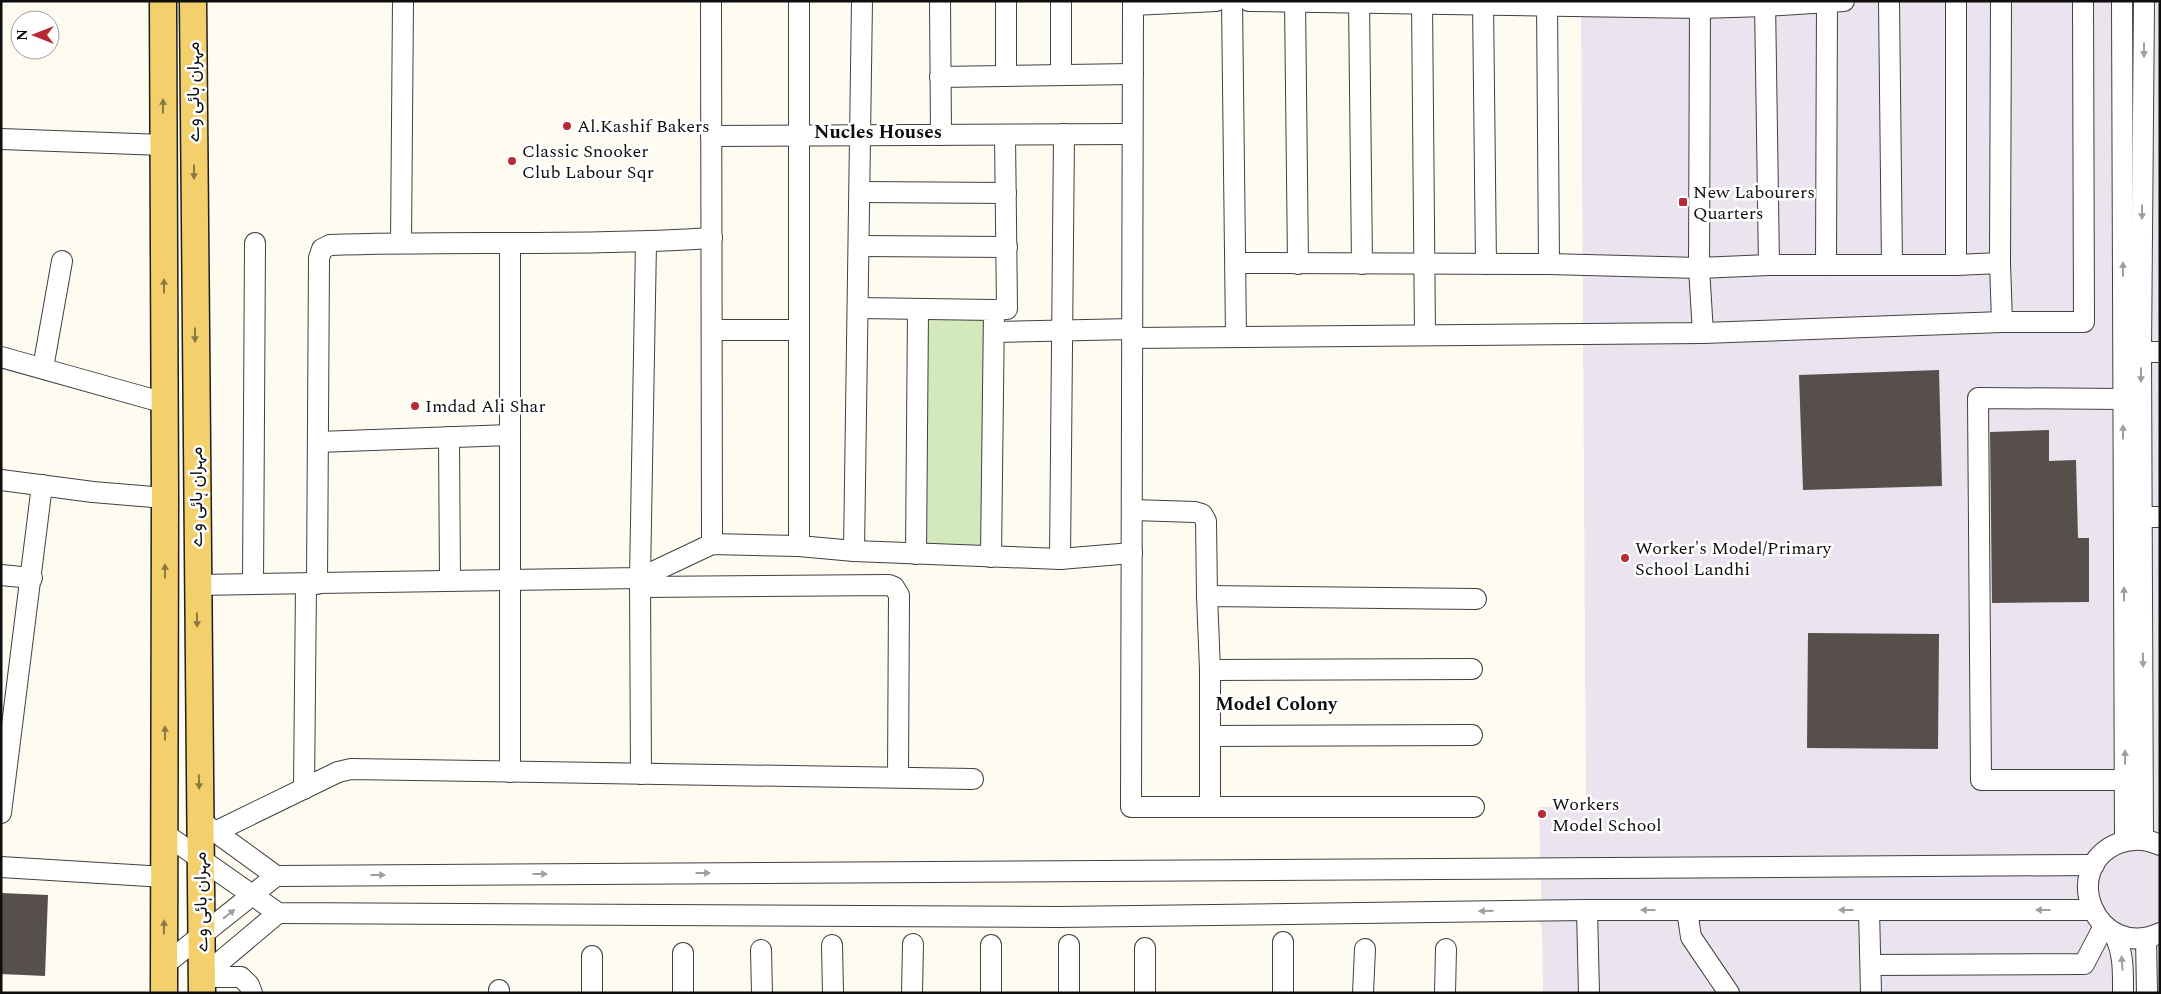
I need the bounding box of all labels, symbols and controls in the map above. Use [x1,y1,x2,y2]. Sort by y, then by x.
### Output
north arrow [10,10,60,60]
text: N [12,29,33,41]
street label: مہران ہائی وے [180,42,207,142]
one-way arrow [2140,42,2148,58]
one-way arrow [159,98,167,114]
place label: Al.Kashif Bakers [577,113,710,140]
district label: Nucles Houses [814,118,942,147]
marker: Al.Kashif Bakers [561,120,573,132]
place label: Classic Snooker Club Labour Sqr [522,138,654,186]
marker: Classic Snooker Club Labour Sqr [506,155,518,167]
one-way arrow [190,165,198,181]
place label: New Labourers Quarters [1693,179,1815,227]
marker: New Labourers Quarters [1677,196,1689,208]
one-way arrow [2138,205,2146,221]
one-way arrow [2119,261,2127,277]
one-way arrow [160,278,168,294]
one-way arrow [191,327,199,343]
one-way arrow [2137,367,2145,383]
place label: Imdad Ali Shar [425,393,546,420]
marker: Imdad Ali Shar [409,400,421,412]
one-way arrow [2119,424,2127,440]
street label: مہران ہائی وے [183,447,210,547]
place label: Worker's Model/Primary School Landhi [1635,535,1833,583]
marker: Worker's Model/Primary School Landhi [1619,552,1631,564]
one-way arrow [161,563,169,579]
one-way arrow [2120,586,2128,602]
one-way arrow [194,612,202,628]
one-way arrow [2139,652,2147,668]
district label: Model Colony [1215,690,1338,719]
one-way arrow [161,725,169,741]
one-way arrow [2121,749,2129,765]
one-way arrow [195,775,203,791]
place label: Workers Model School [1552,791,1661,839]
marker: Workers Model School [1536,808,1548,820]
street label: مہران ہائی وے [187,851,215,953]
one-way arrow [695,869,711,877]
one-way arrow [533,870,549,878]
one-way arrow [370,871,386,879]
one-way arrow [1640,906,1656,914]
one-way arrow [1838,906,1854,914]
one-way arrow [2035,906,2051,914]
one-way arrow [1478,907,1494,915]
one-way arrow [222,909,236,919]
one-way arrow [160,918,168,934]
one-way arrow [2118,954,2126,970]

